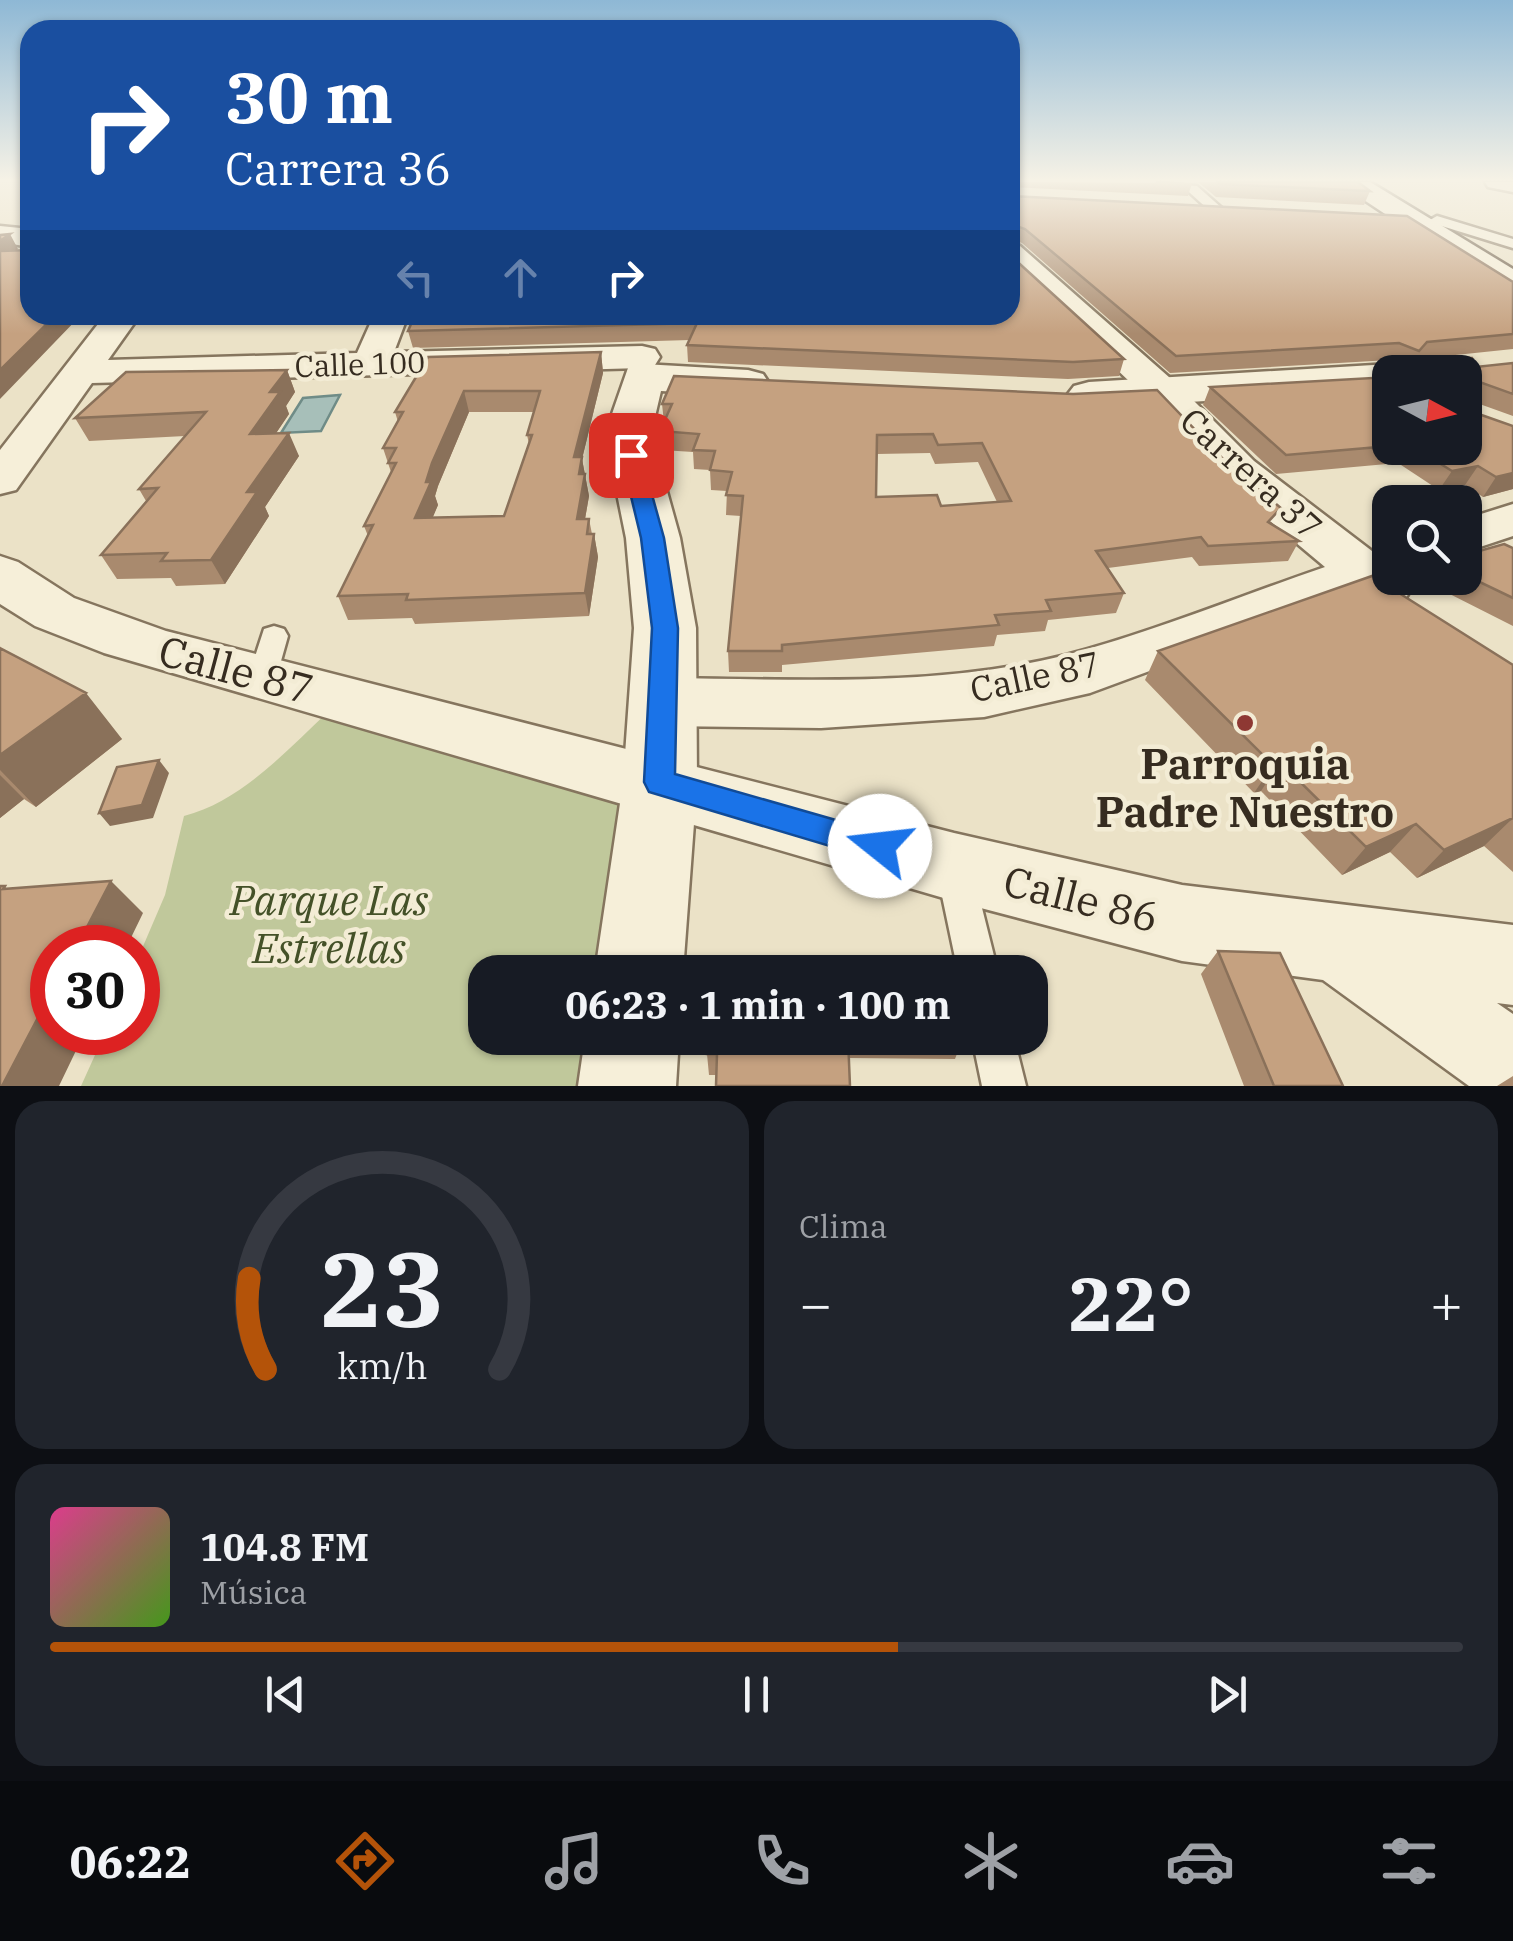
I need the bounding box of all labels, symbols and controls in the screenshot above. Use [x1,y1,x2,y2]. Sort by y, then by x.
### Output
text: 30 m [225,51,393,142]
icon: right [60,60,190,190]
text: Carrera 36 [225,139,451,197]
icon: left [388,250,443,305]
icon: ahead [493,250,548,305]
icon: right [598,250,653,305]
street label: Calle 100 [294,342,426,385]
north arrow [1372,355,1482,465]
map controls [1372,355,1482,595]
street label: Carrera 37 [1171,397,1332,549]
pin [589,413,674,498]
icon: arrive [604,428,659,483]
button: search [1372,485,1482,595]
street label: Calle 87 [153,623,319,716]
street label: Calle 87 [966,640,1104,712]
marker: Parroquia Padre Nuestro [1234,712,1256,734]
place label: Parroquia Padre Nuestro [1096,736,1394,839]
position arrow [828,794,932,898]
street label: Calle 86 [998,853,1164,944]
park label: Parque Las Estrellas [229,872,429,975]
speed limit sign: 30 [30,925,160,1055]
text: 06:23 · 1 min · 100 m [565,980,951,1029]
text: Clima [799,1205,887,1247]
text: 23 [320,1220,444,1356]
text: 22° [1068,1254,1194,1352]
text: − [799,1268,832,1339]
text: + [1430,1268,1463,1339]
text: km/h [337,1342,427,1389]
text: 104.8 FM [200,1522,369,1571]
text: Música [200,1571,307,1613]
icon: previous [258,1667,313,1722]
icon: pause [729,1667,784,1722]
icon: next [1200,1667,1255,1722]
icon: directions [330,1826,400,1896]
icon: music [539,1826,609,1896]
icon: phone [747,1826,817,1896]
icon: climate [956,1826,1026,1896]
icon: car [1165,1826,1235,1896]
icon: filters [1374,1826,1444,1896]
text: 06:22 [69,1832,191,1890]

